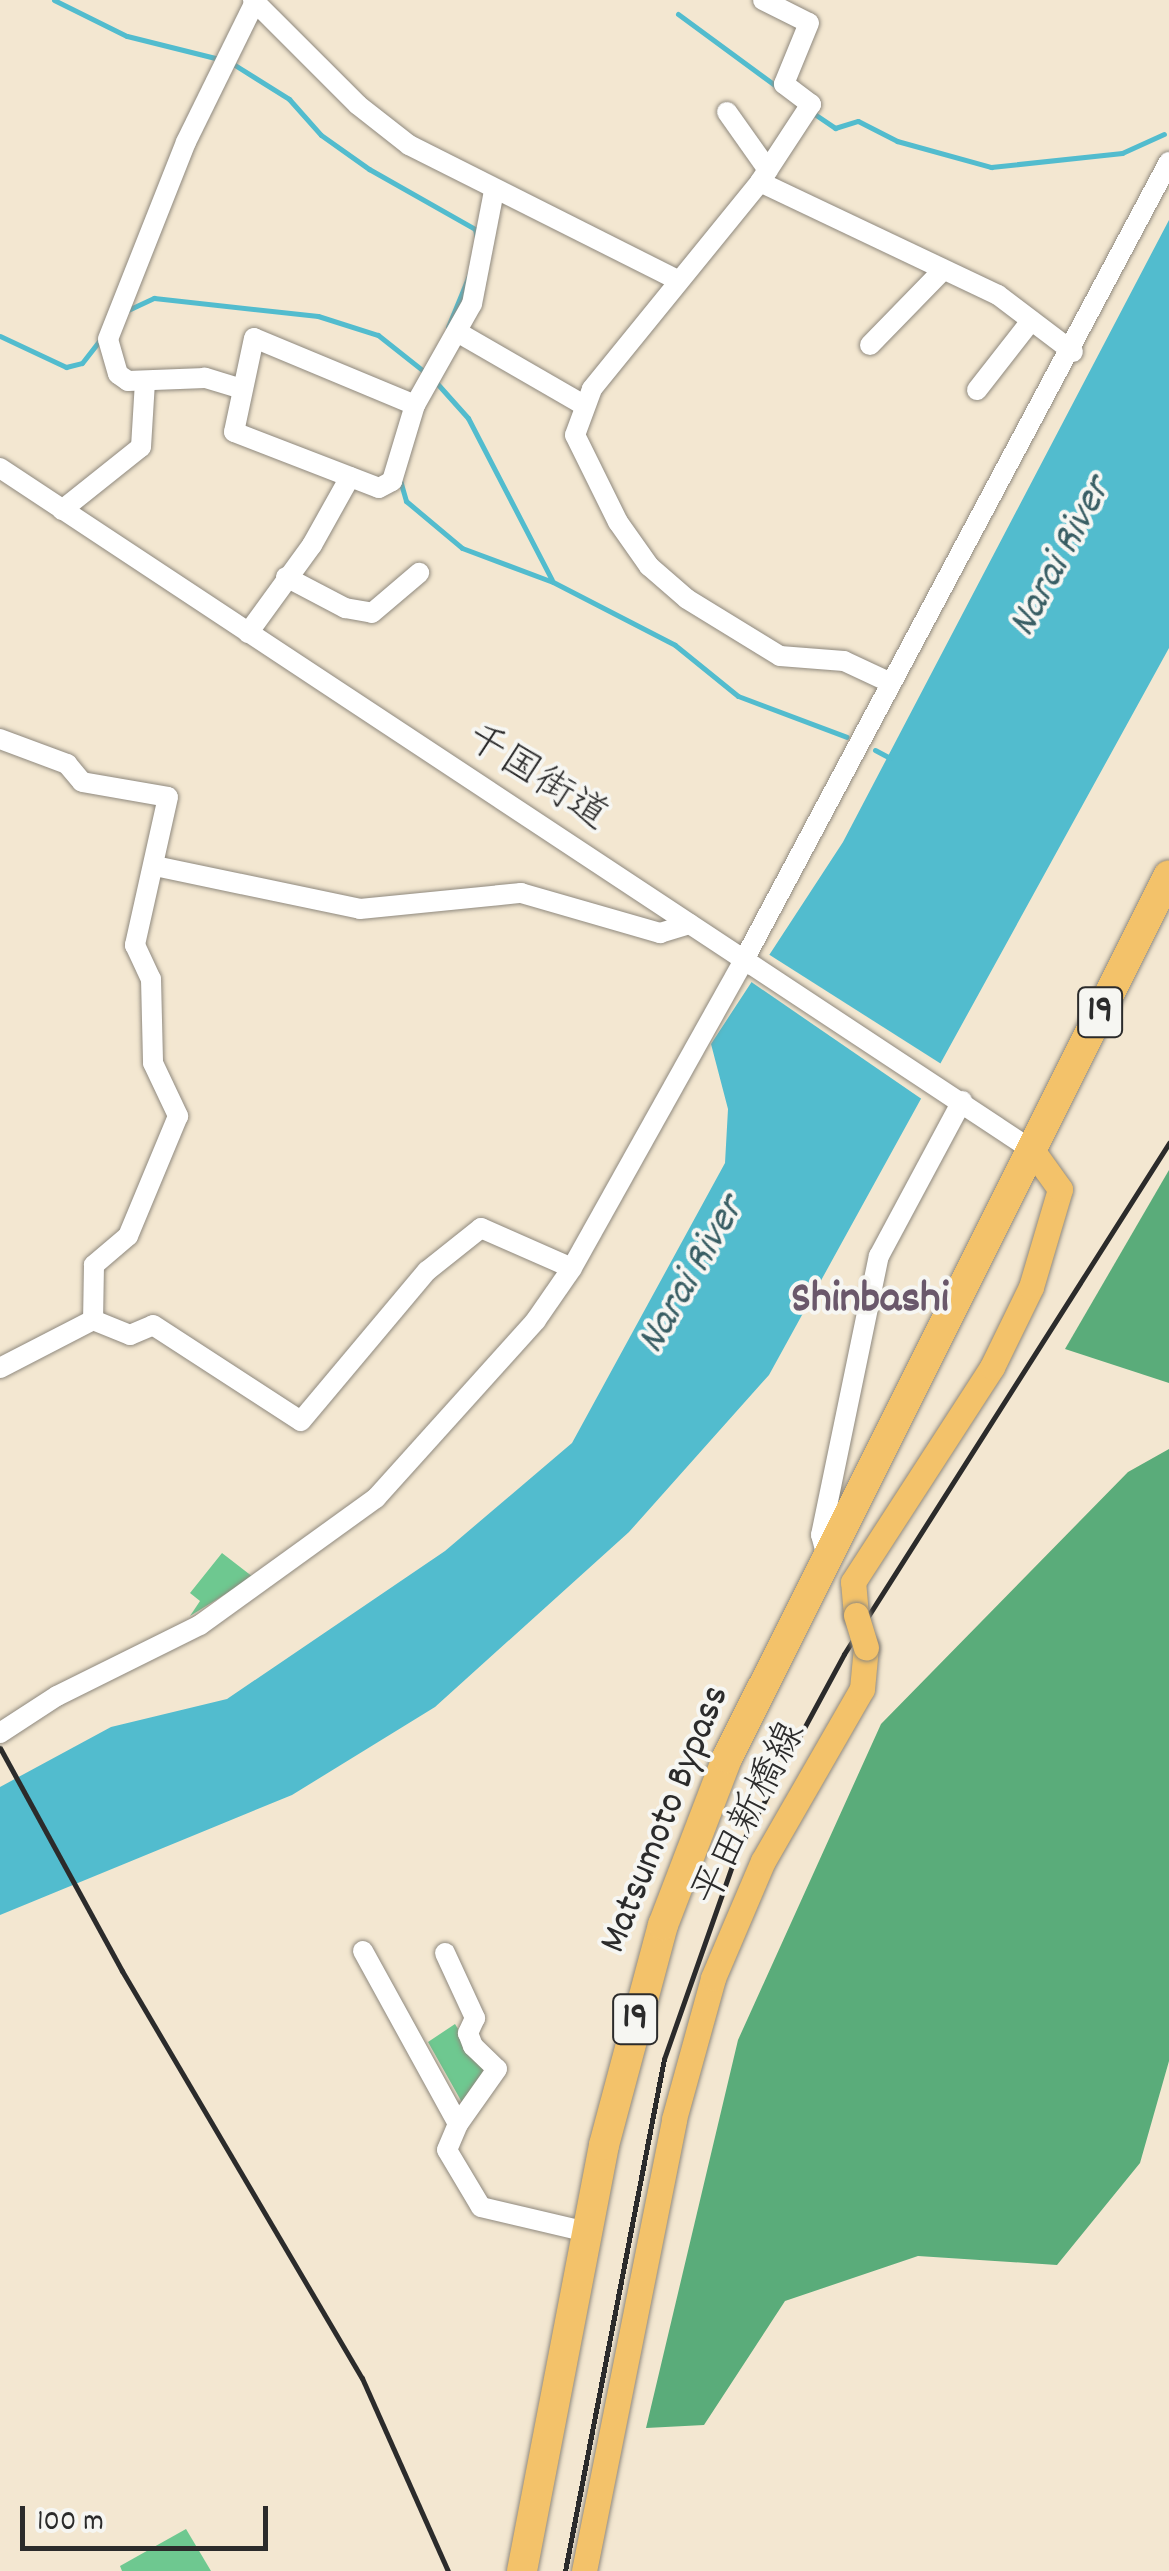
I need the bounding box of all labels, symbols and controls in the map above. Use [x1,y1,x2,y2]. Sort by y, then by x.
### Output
water label: Narai River [999,470,1125,646]
street label: 千国街道 [455,716,615,844]
road number: 19 [1075,979,1125,1045]
water label: Narai River [628,1189,758,1363]
district label: Shinbashi [791,1275,949,1329]
street label: Matsumoto Bypass [592,1679,742,1961]
street label: 平田新橋線 [685,1715,819,1915]
road number: 19 [610,1986,660,2052]
scale bar [25,2486,272,2548]
text: 100 m [37,2502,104,2545]

